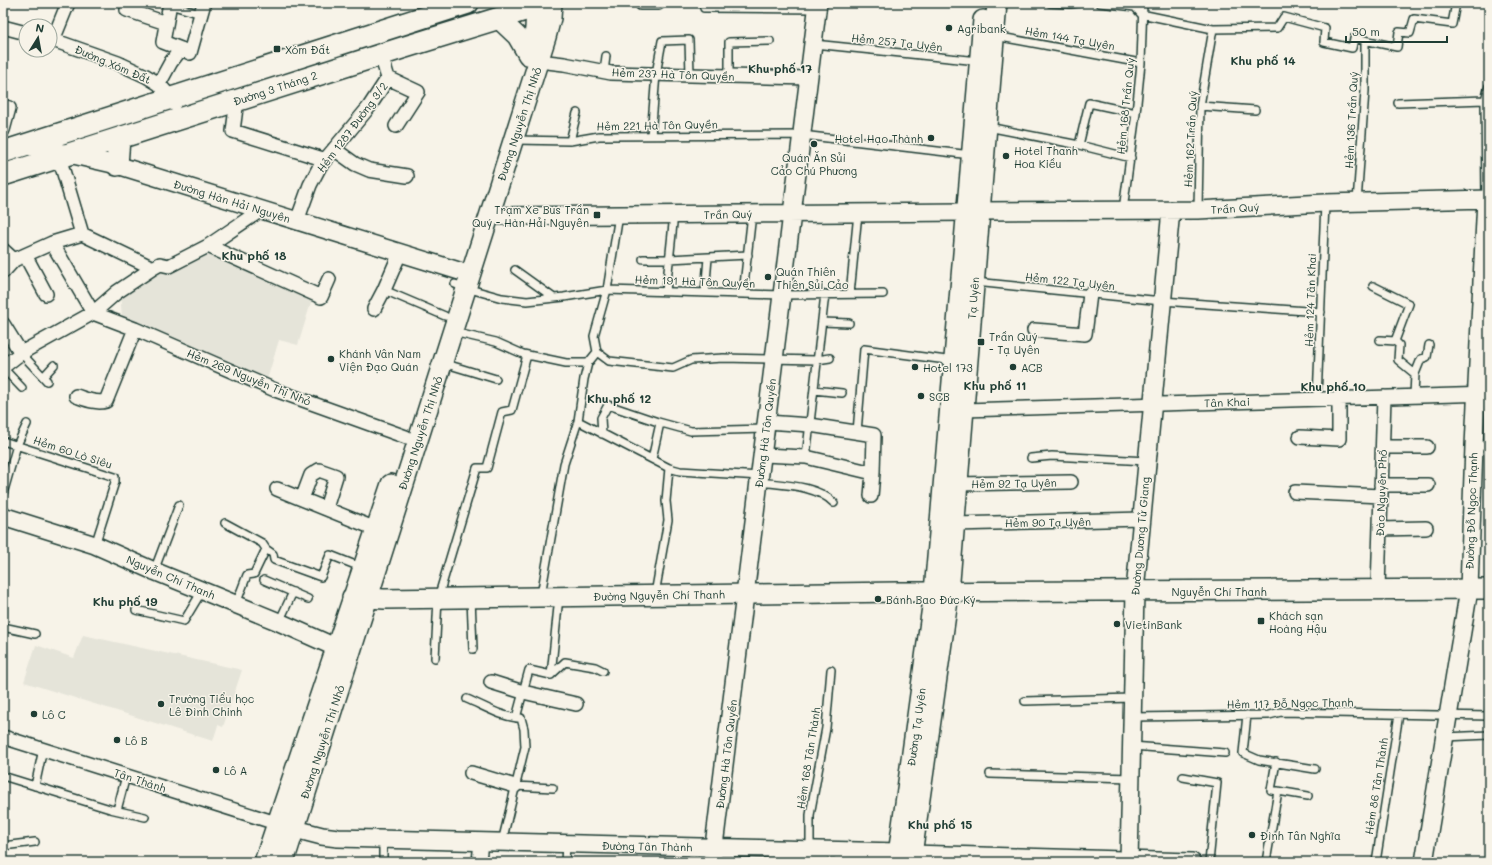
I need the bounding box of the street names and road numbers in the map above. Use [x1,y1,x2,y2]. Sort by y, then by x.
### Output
street label: Hẻm 144 Tạ Uyên [1024,23,1116,53]
street label: Hẻm 257 Tạ Uyên [851,30,943,54]
street label: Đường Xóm Đất [73,41,154,87]
street label: Hẻm 168 Trần Quý [1112,57,1138,155]
street label: Hẻm 237 Hà Tôn Quyền [611,64,735,84]
street label: Đường Nguyễn Thị Nhỏ [493,65,545,183]
street label: Đường 3 Tháng 2 [231,67,319,109]
street label: Hẻm 136 Trần Quý [1341,71,1361,169]
street label: Hẻm 1287 Đường 3/2 [313,79,391,175]
street label: Hẻm 162 Trần Quý [1180,90,1200,188]
street label: Hẻm 221 Hà Tôn Quyền [596,116,718,134]
street label: Đường Hàn Hải Nguyên [172,176,292,226]
street label: Trần Quý [1210,199,1260,217]
street label: Trần Quý [704,206,753,222]
street label: Hẻm 124 Tân Khai [1301,253,1319,347]
street label: Hẻm 122 Tạ Uyên [1024,269,1116,293]
street label: Hẻm 191 Hà Tôn Quyền [635,271,755,291]
street label: Tạ Uyên [964,276,982,320]
street label: Hẻm 269 Nguyễn Thị Nhỏ [185,345,314,409]
street label: Đường Nguyễn Thị Nhỏ [394,374,446,492]
street label: Đường Hà Tôn Quyền [751,377,779,489]
street label: Tân Khai [1204,394,1250,410]
street label: Hẻm 60 Lò Siêu [32,432,114,472]
street label: Đào Nguyên Phổ [1372,449,1390,537]
street label: Đường Đỗ Ngọc Thạnh [1461,452,1481,570]
street label: Hẻm 92 Tạ Uyên [971,475,1057,491]
street label: Đường Dương Tử Giang [1127,476,1153,596]
street label: Hẻm 90 Tạ Uyên [1005,514,1091,530]
street label: Nguyễn Chí Thanh [124,551,218,603]
street label: Nguyễn Chí Thanh [1171,584,1267,599]
street label: Đường Nguyễn Chí Thanh [593,586,725,604]
street label: Đường Nguyễn Thị Nhỏ [296,683,348,801]
street label: Đường Tạ Uyên [903,687,929,767]
street label: Hẻm 117 Đỗ Ngọc Thạnh [1226,694,1354,712]
street label: Đường Hà Tôn Quyền [712,698,740,810]
street label: Hẻm 168 Tân Thành [793,706,823,810]
street label: Hẻm 86 Tân Thành [1361,737,1391,835]
street label: Tân Thành [112,765,168,795]
street label: Đường Tân Thành [602,838,692,854]

